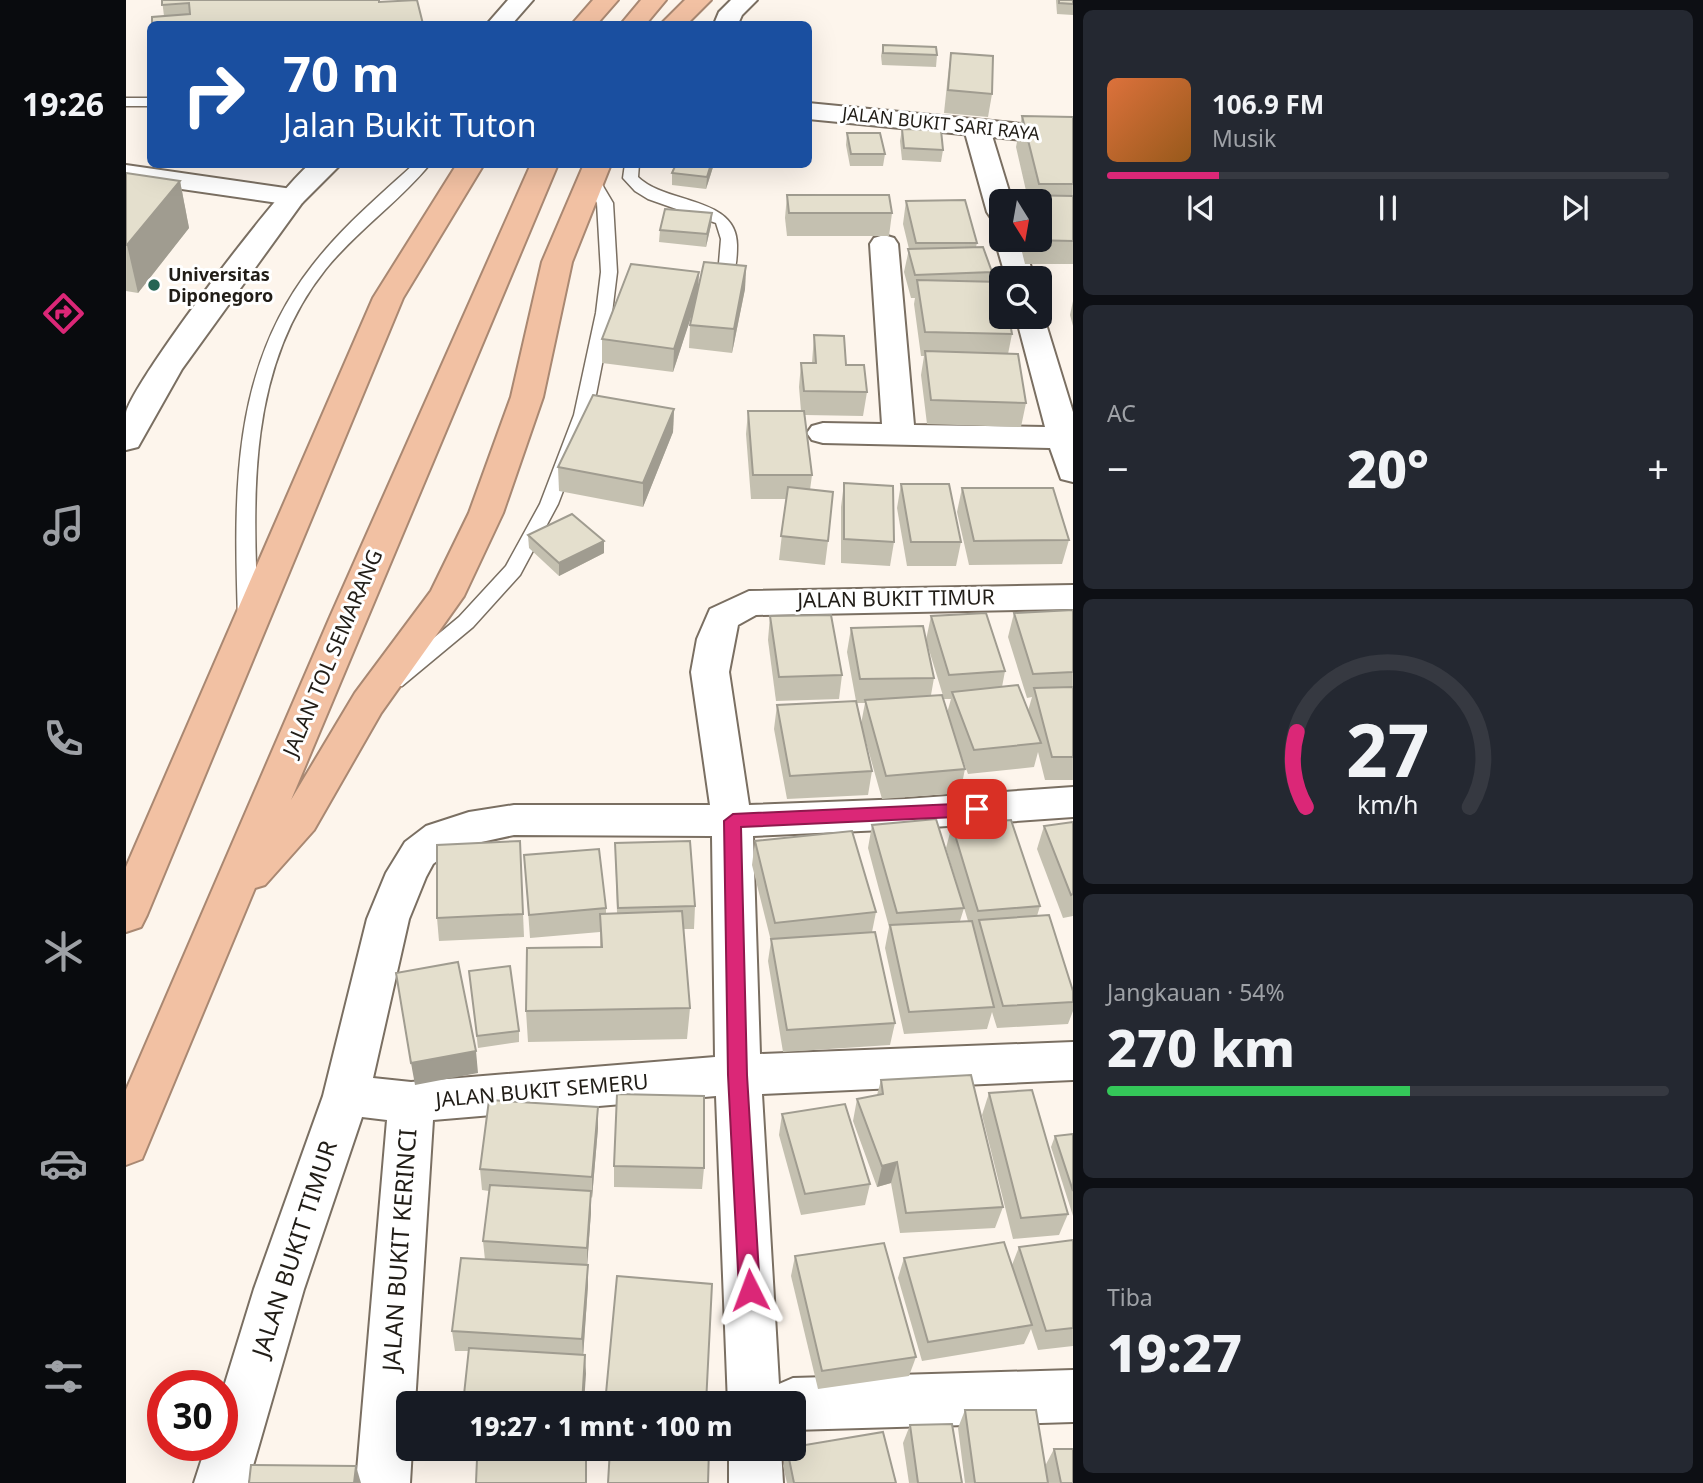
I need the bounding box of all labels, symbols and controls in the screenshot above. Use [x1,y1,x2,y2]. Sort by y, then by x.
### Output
text: 70 m [283,40,400,106]
icon: right [168,49,259,140]
text: 19:26 [22,82,104,125]
text: 106.9 FM [1212,86,1324,122]
street label: JALAN BUKIT SARI RAYA [839,101,1041,145]
text: Jalan Bukit Tuton [283,103,536,146]
text: Musik [1212,122,1276,154]
north arrow [989,189,1052,252]
map controls [989,189,1052,329]
icon: previous [1182,189,1220,227]
icon: pause [1369,189,1407,227]
icon: next [1556,189,1594,227]
place label: Universitas Diponegoro [168,262,273,307]
button: search [989,266,1052,329]
marker: Universitas Diponegoro [146,277,162,293]
icon: directions [39,289,88,338]
text: AC [1107,397,1136,429]
text: 20° [1347,432,1429,503]
text: − [1107,442,1129,494]
text: + [1647,442,1669,494]
icon: music [39,501,88,550]
street label: JALAN TOL SEMARANG [275,545,388,762]
street label: JALAN BUKIT TIMUR [795,582,995,614]
text: 27 [1346,700,1430,799]
icon: phone [39,714,88,763]
pin [947,779,1007,839]
text: km/h [1357,787,1419,821]
icon: arrive [958,790,996,828]
icon: climate [39,927,88,976]
text: Jangkauan · 54% [1107,976,1285,1008]
text: 270 km [1107,1011,1295,1082]
street label: JALAN BUKIT SEMERU [432,1067,650,1113]
street label: JALAN BUKIT KERINCI [373,1128,423,1374]
street label: JALAN BUKIT TIMUR [242,1136,344,1363]
icon: car [39,1139,88,1188]
position arrow [713,1253,787,1327]
text: Tiba [1107,1281,1153,1313]
text: 19:27 [1107,1316,1242,1387]
icon: filters [39,1352,88,1401]
speed limit sign: 30 [147,1370,238,1461]
text: 19:27 · 1 mnt · 100 m [469,1408,733,1444]

